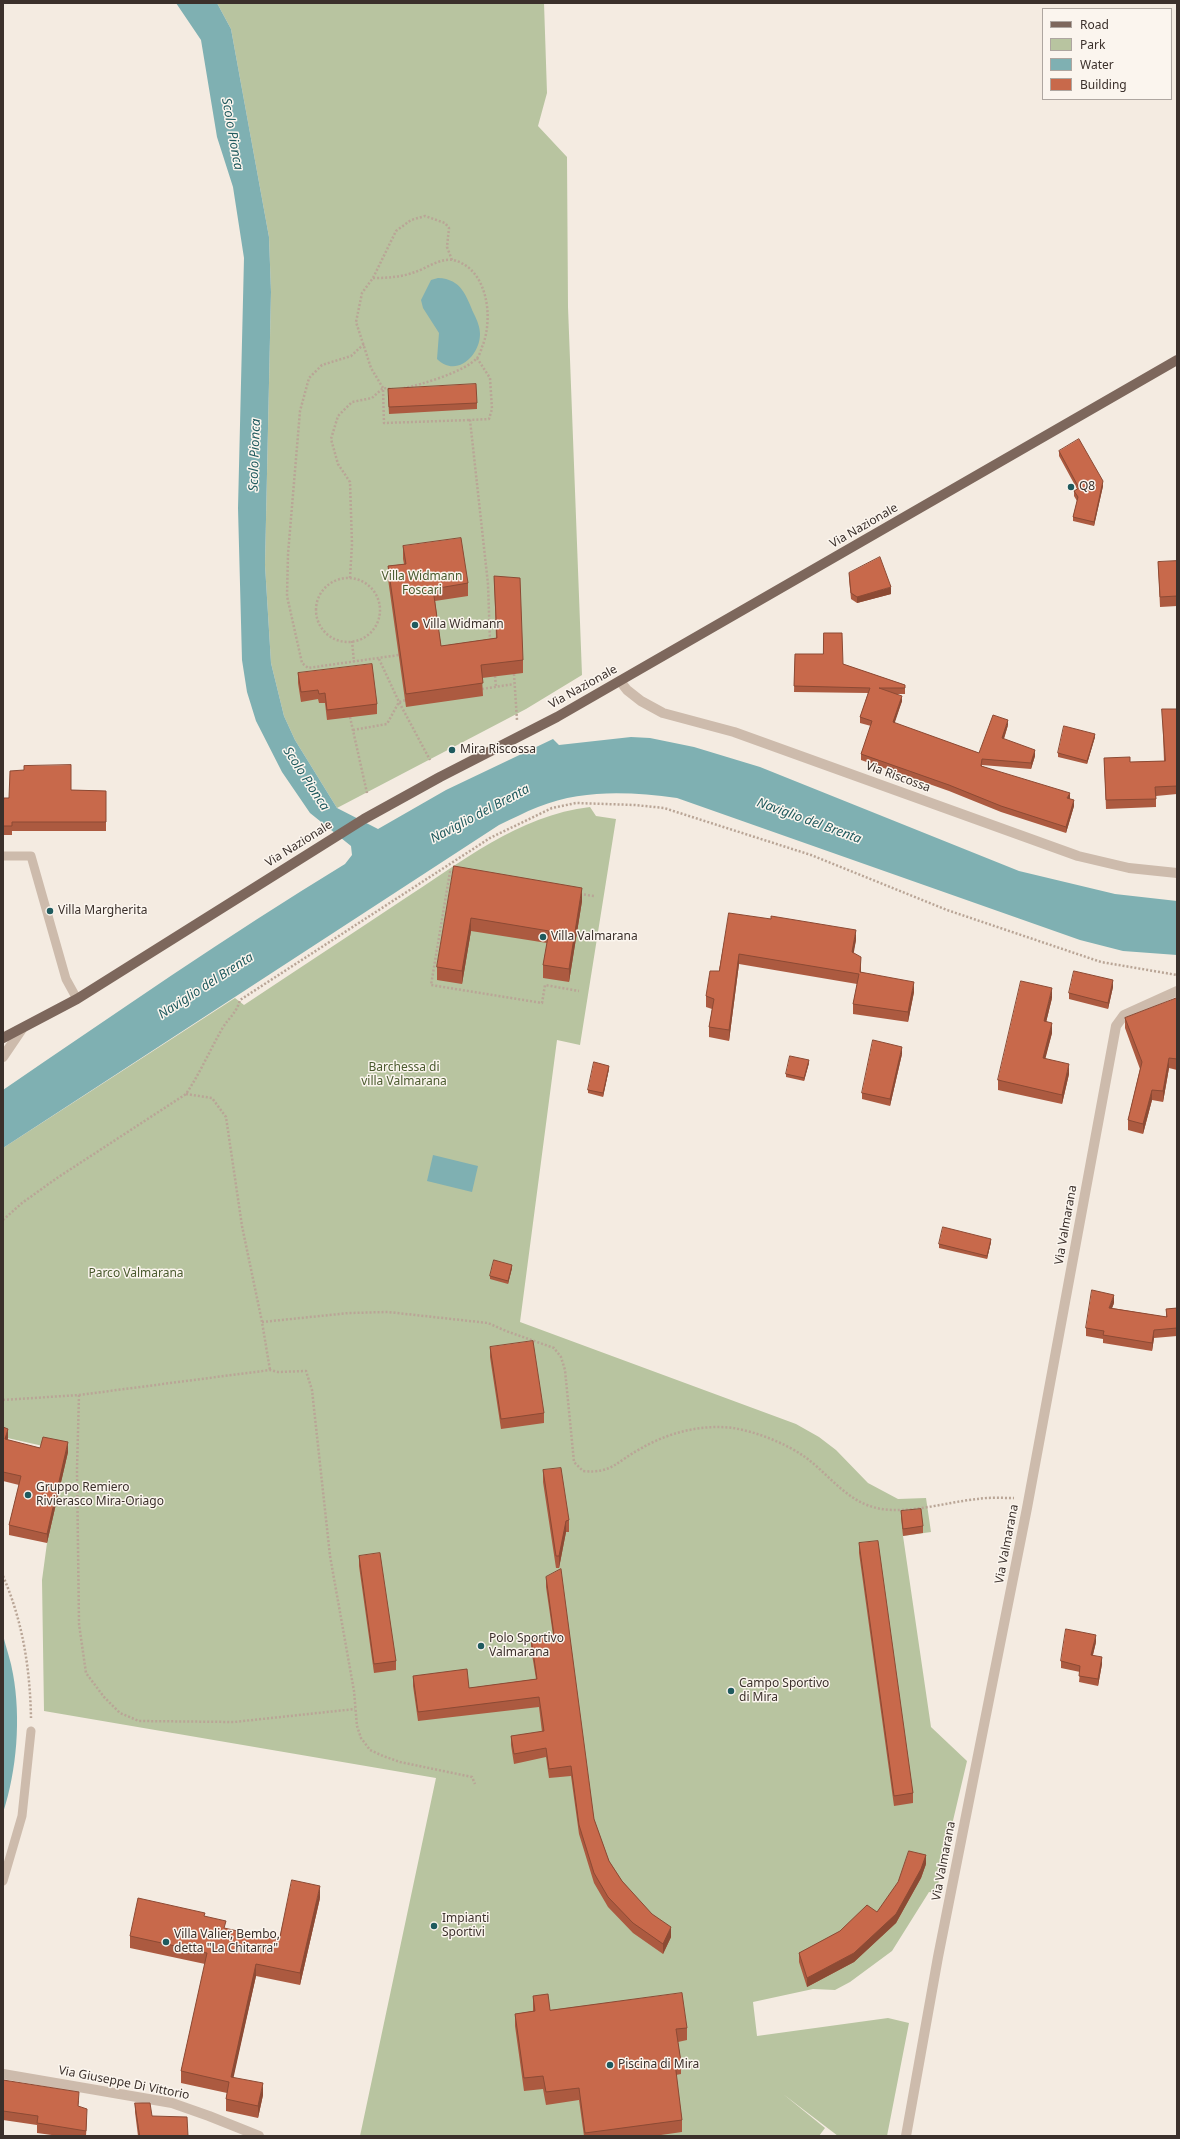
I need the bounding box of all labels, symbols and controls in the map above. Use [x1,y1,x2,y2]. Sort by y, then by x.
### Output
legend [1042,8,1172,100]
text: Road [1080,16,1109,33]
text: Park [1080,36,1105,53]
text: Water [1080,56,1114,73]
text: Building [1080,76,1127,93]
water label: Scolo Pionca [218,97,246,171]
water label: Scolo Pionca [246,418,264,492]
place label: Q8 [1079,480,1095,494]
marker: Q8 [1066,482,1076,492]
street label: Via Nazionale [827,501,901,551]
park label: Villa Widmann Foscari [382,570,462,598]
place label: Villa Widmann [423,618,504,632]
marker: Villa Widmann [410,620,420,630]
street label: Via Nazionale [546,662,620,712]
place label: Mira Riscossa [460,743,536,757]
water label: Scolo Pionca [280,744,332,814]
marker: Mira Riscossa [447,745,457,755]
street label: Via Riscossa [864,759,932,795]
water label: Naviglio del Brenta [428,781,532,847]
water label: Naviglio del Brenta [755,795,863,847]
street label: Via Nazionale [263,818,335,870]
place label: Villa Margherita [58,904,147,918]
marker: Villa Margherita [45,906,55,916]
place label: Villa Valmarana [551,930,638,944]
marker: Villa Valmarana [538,932,548,942]
water label: Naviglio del Brenta [156,949,256,1023]
park label: Barchessa di villa Valmarana [361,1061,447,1089]
street label: Via Valmarana [1052,1184,1080,1266]
park label: Parco Valmarana [88,1267,184,1281]
place label: Gruppo Remiero Rivierasco Mira-Oriago [36,1481,164,1509]
marker: Gruppo Remiero Rivierasco Mira-Oriago [23,1490,33,1500]
street label: Via Valmarana [992,1503,1022,1585]
place label: Polo Sportivo Valmarana [489,1632,564,1660]
marker: Polo Sportivo Valmarana [476,1641,486,1651]
place label: Campo Sportivo di Mira [739,1677,829,1705]
marker: Campo Sportivo di Mira [726,1686,736,1696]
street label: Via Valmarana [929,1820,959,1902]
place label: Impianti Sportivi [442,1912,489,1940]
marker: Impianti Sportivi [429,1921,439,1931]
place label: Villa Valier, Bembo, detta "La Chitarra" [174,1928,280,1956]
marker: Villa Valier, Bembo, detta "La Chitarra" [161,1937,171,1947]
place label: Piscina di Mira [618,2058,699,2072]
marker: Piscina di Mira [605,2060,615,2070]
street label: Via Giuseppe Di Vittorio [57,2063,191,2103]

